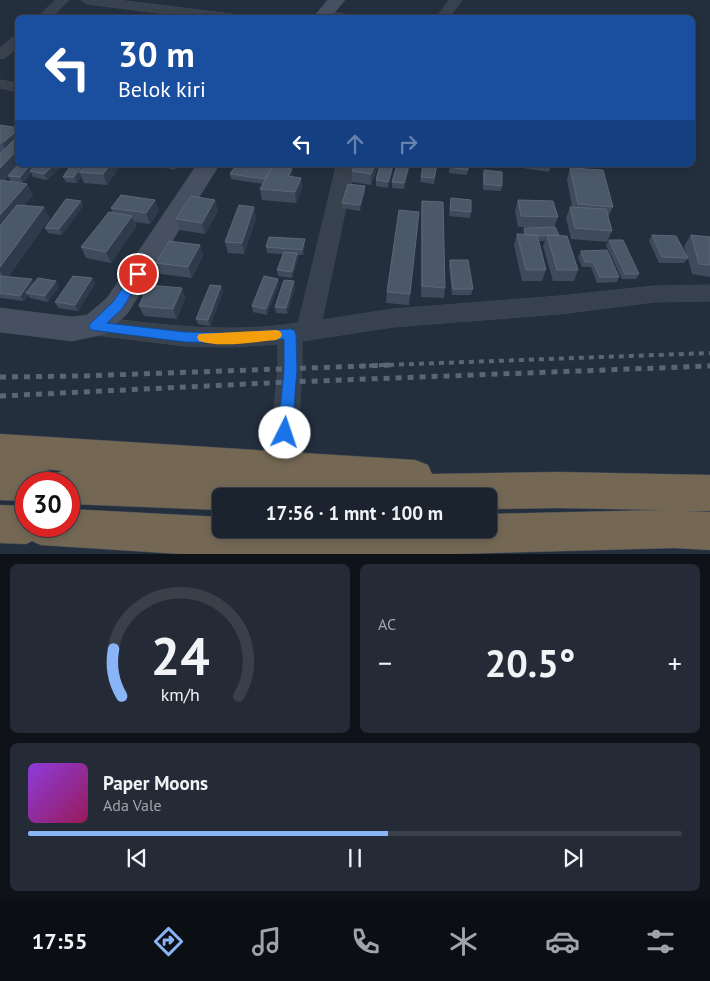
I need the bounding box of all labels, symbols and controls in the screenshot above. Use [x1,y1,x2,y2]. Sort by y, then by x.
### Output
text: 30 m [118,31,195,77]
icon: left [35,35,100,100]
text: Belok kiri [118,75,206,103]
icon: left [288,130,316,158]
icon: ahead [341,130,369,158]
icon: right [394,130,422,158]
pin [117,253,159,295]
icon: arrive [124,260,152,288]
position arrow [258,406,310,458]
speed limit sign: 30 [15,472,80,537]
text: 17:56 · 1 mnt · 100 m [266,501,443,525]
text: AC [378,614,396,634]
text: 24 [151,622,209,689]
text: 20.5° [485,638,575,687]
text: − [378,644,392,681]
text: + [668,644,682,681]
text: km/h [160,683,200,706]
text: Paper Moons [103,771,208,795]
text: Ada Vale [103,795,162,815]
icon: previous [123,844,151,872]
icon: pause [341,844,369,872]
icon: next [559,844,587,872]
icon: directions [151,924,186,959]
icon: music [249,924,284,959]
icon: phone [348,924,383,959]
icon: climate [446,924,481,959]
icon: car [545,924,580,959]
icon: filters [643,924,678,959]
text: 17:55 [32,927,88,955]

